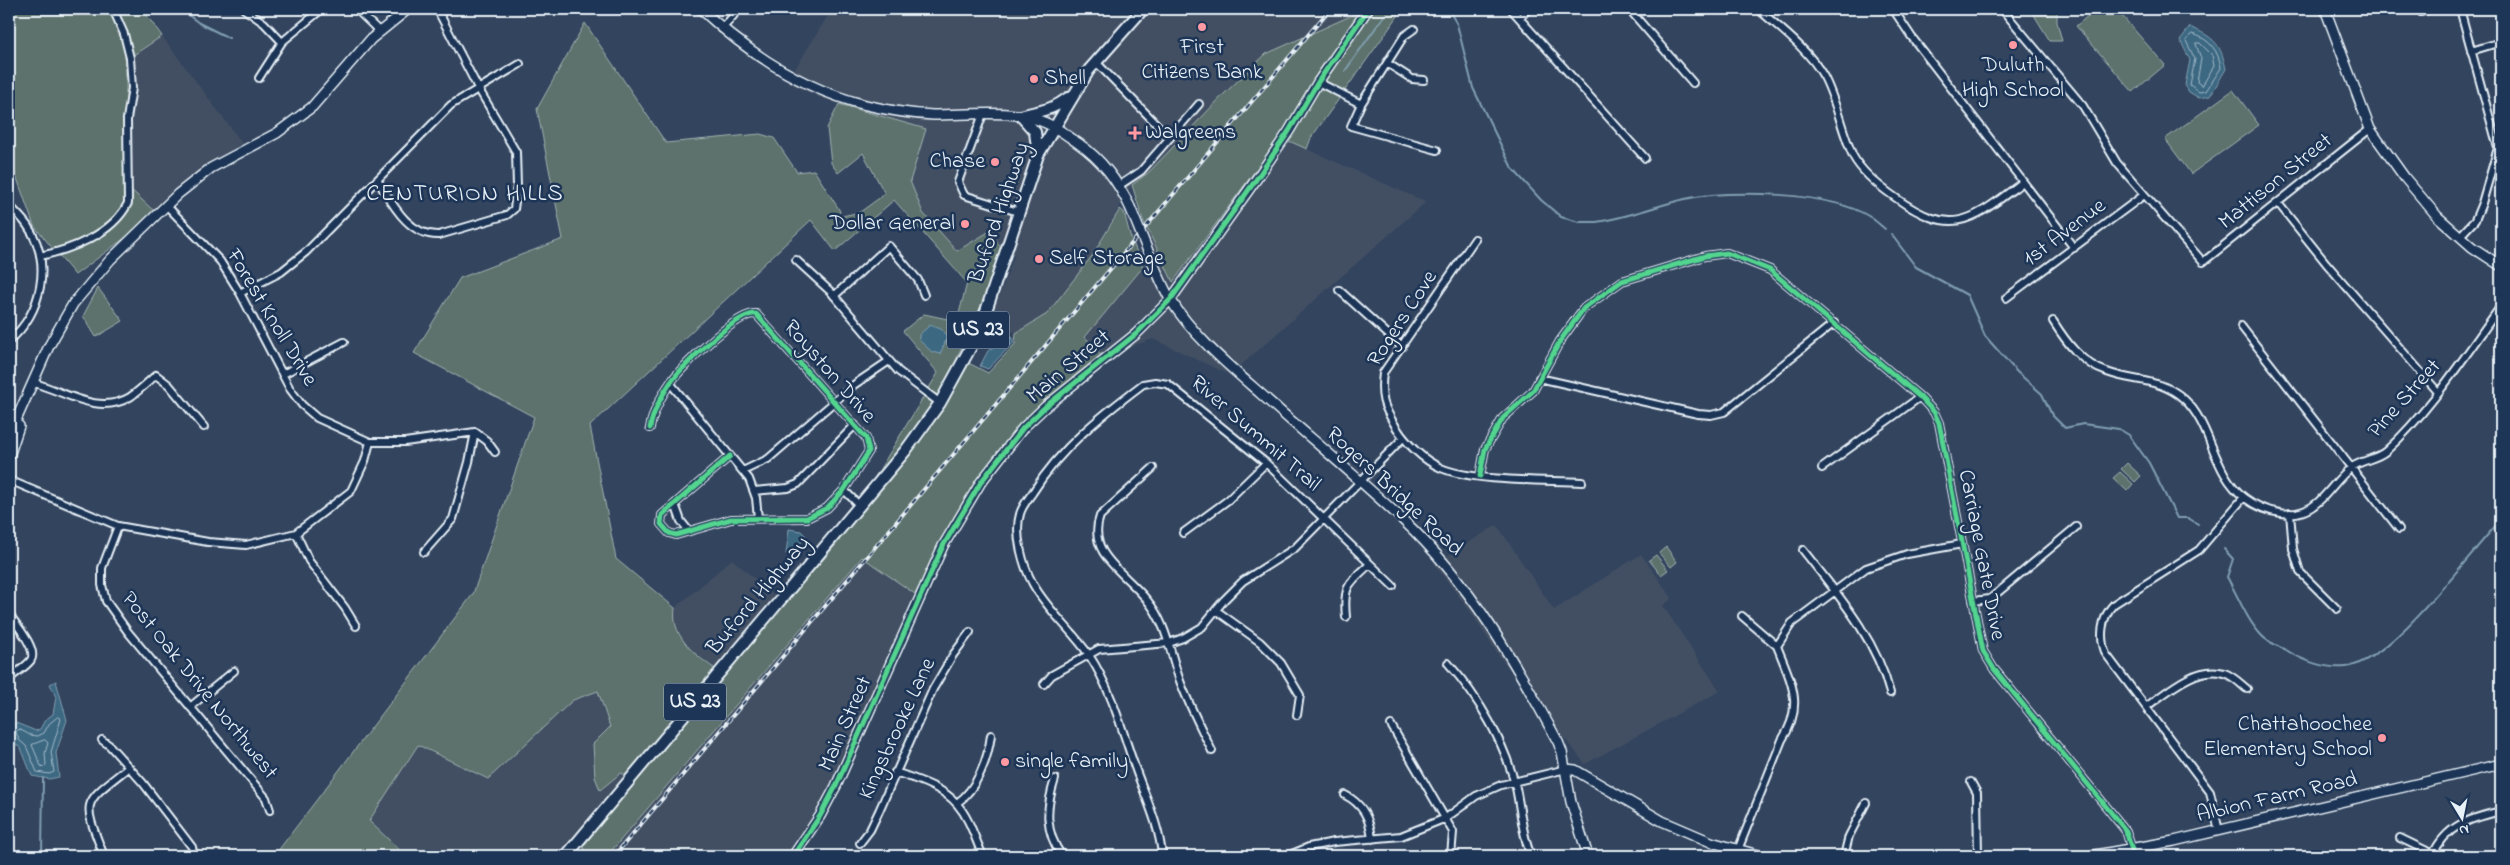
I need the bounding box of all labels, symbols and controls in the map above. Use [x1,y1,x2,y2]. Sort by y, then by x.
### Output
marker: First Citizens Bank [1196,21,1208,33]
place label: First Citizens Bank [1141,32,1263,89]
marker: Duluth High School [2007,39,2019,51]
place label: Duluth High School [1962,50,2064,108]
place label: Shell [1044,63,1086,95]
marker: Shell [1028,73,1040,85]
place label: Walgreens [1145,117,1236,150]
street label: Mattison Street [2212,126,2340,238]
marker: Walgreens [1129,127,1141,139]
street label: Buford Highway [961,138,1040,289]
place label: Chase [930,146,985,178]
marker: Chase [989,156,1001,168]
district label: CENTURION HILLS [366,177,564,212]
street label: 1st Avenue [2017,191,2113,275]
place label: Dollar General [829,208,955,240]
marker: Dollar General [959,218,971,230]
street label: Forest Knoll Drive [217,242,325,393]
place label: Self Storage [1049,243,1164,276]
marker: Self Storage [1033,253,1045,265]
street label: Rogers Cove [1360,264,1447,374]
road number: US 23 [947,312,1009,348]
street label: Royston Drive [774,313,883,432]
street label: Main Street [1020,322,1118,412]
street label: Pine Street [2361,352,2450,446]
street label: River Summit Trail [1183,368,1327,500]
street label: Rogers Bridge Road [1317,420,1470,565]
street label: Carriage Gate Drive [1948,467,2013,643]
street label: Buford Highway [699,529,819,664]
street label: Post Oak Drive Northwest [113,585,285,787]
street label: Kingsbrooke Lane [851,653,946,805]
street label: Main Street [811,671,881,777]
road number: US 23 [664,684,726,720]
place label: Chattahoochee Elementary School [2203,709,2372,767]
marker: Chattahoochee Elementary School [2376,732,2388,744]
place label: single family [1015,746,1128,779]
marker: single family [999,756,1011,768]
street label: Albion Farm Road [2194,764,2360,832]
north arrow [2438,792,2488,842]
text: N [2458,818,2470,840]

